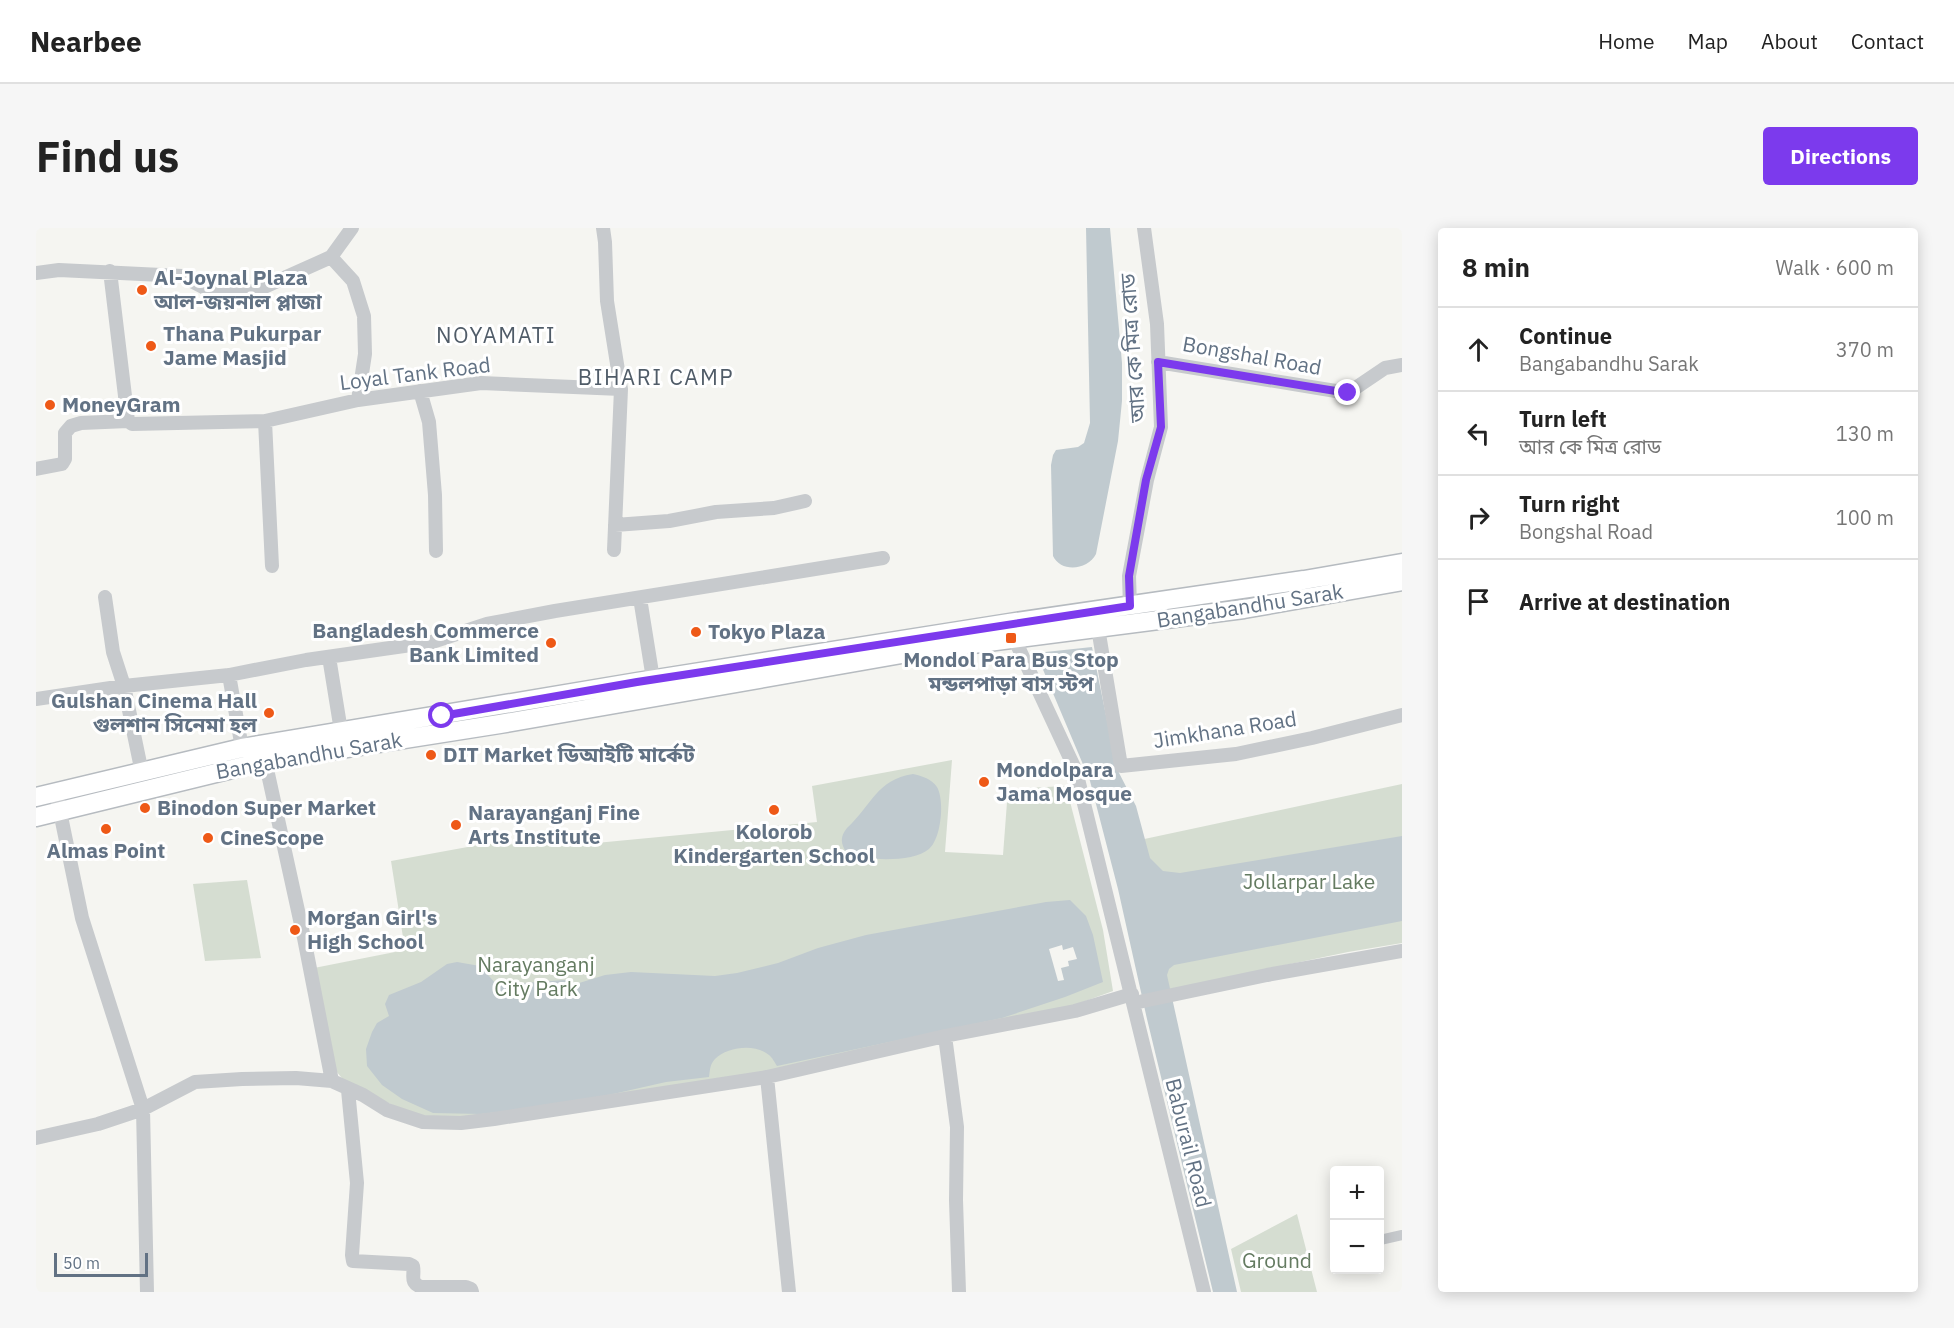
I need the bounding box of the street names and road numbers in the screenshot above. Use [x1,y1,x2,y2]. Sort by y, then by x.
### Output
street label: আর কে মিত্র রোড [1113,272,1151,424]
street label: Bongshal Road [1180,329,1324,381]
street label: Loyal Tank Road [338,350,492,396]
street label: Bangabandhu Sarak [1154,576,1345,634]
street label: Jimkhana Road [1151,704,1299,754]
street label: Bangabandhu Sarak [213,725,404,785]
street label: Baburail Road [1159,1075,1219,1210]

